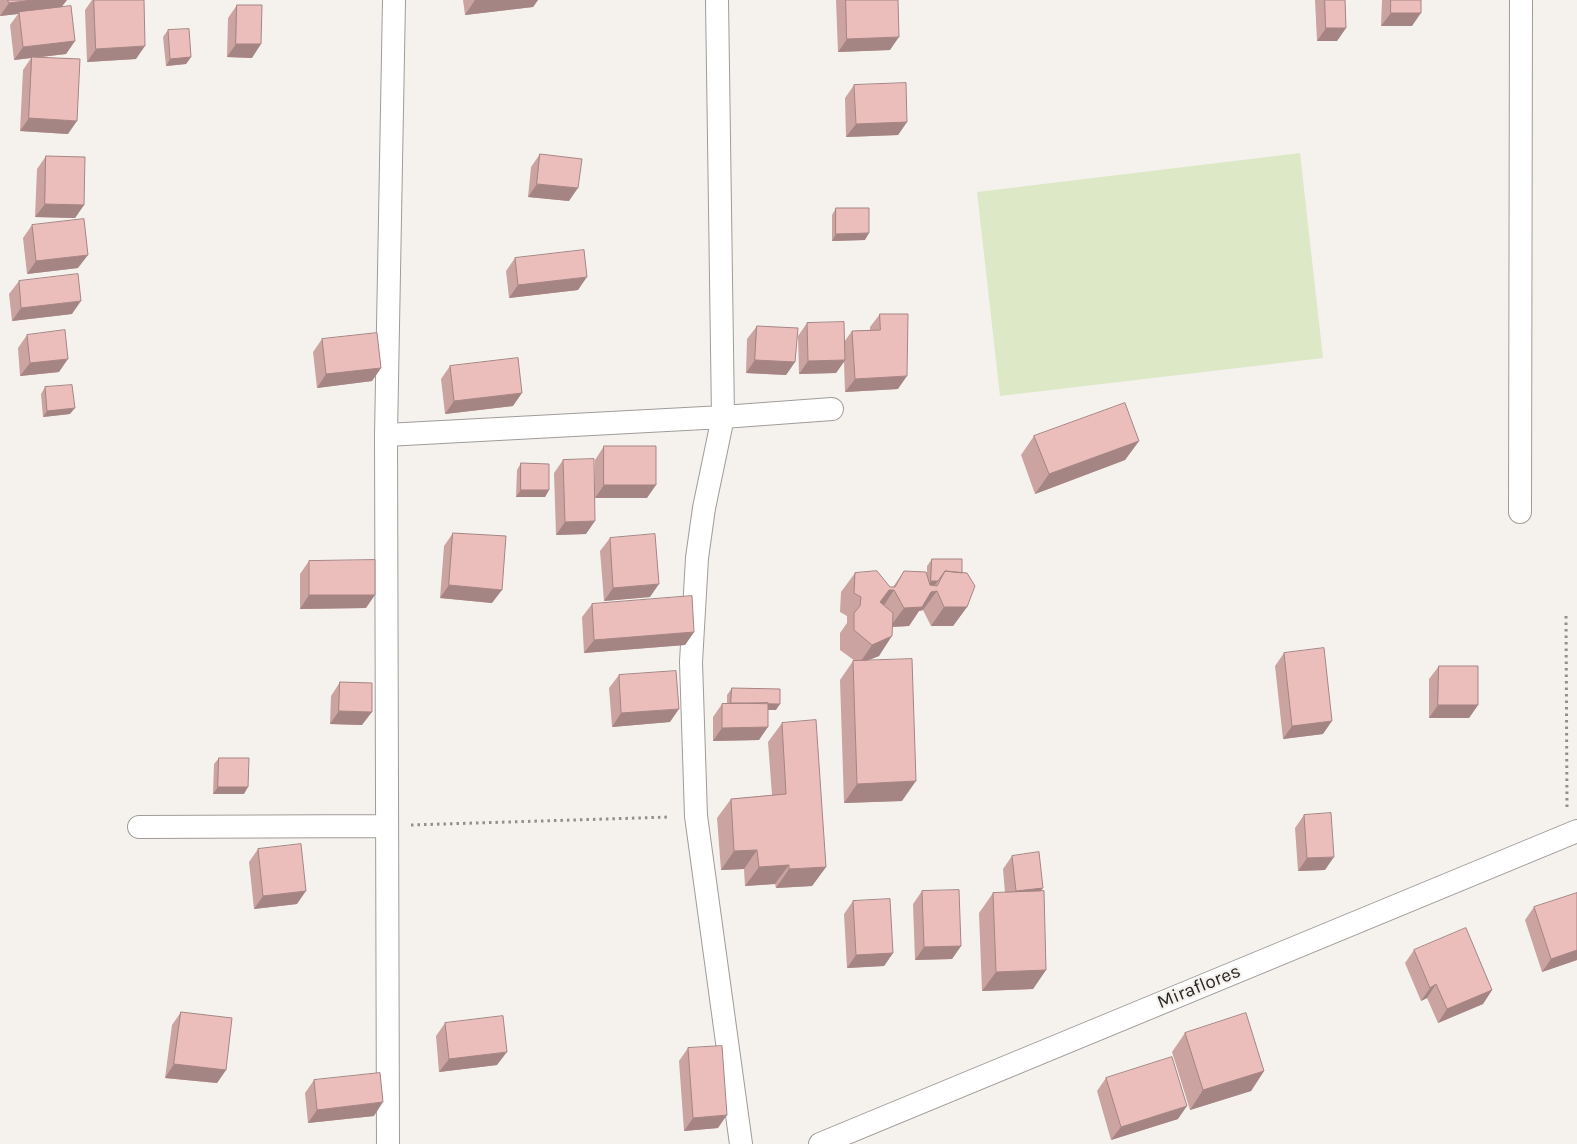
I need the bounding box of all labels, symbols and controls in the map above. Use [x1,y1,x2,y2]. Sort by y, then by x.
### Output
street label: Miraflores [1154,960,1244,1014]

